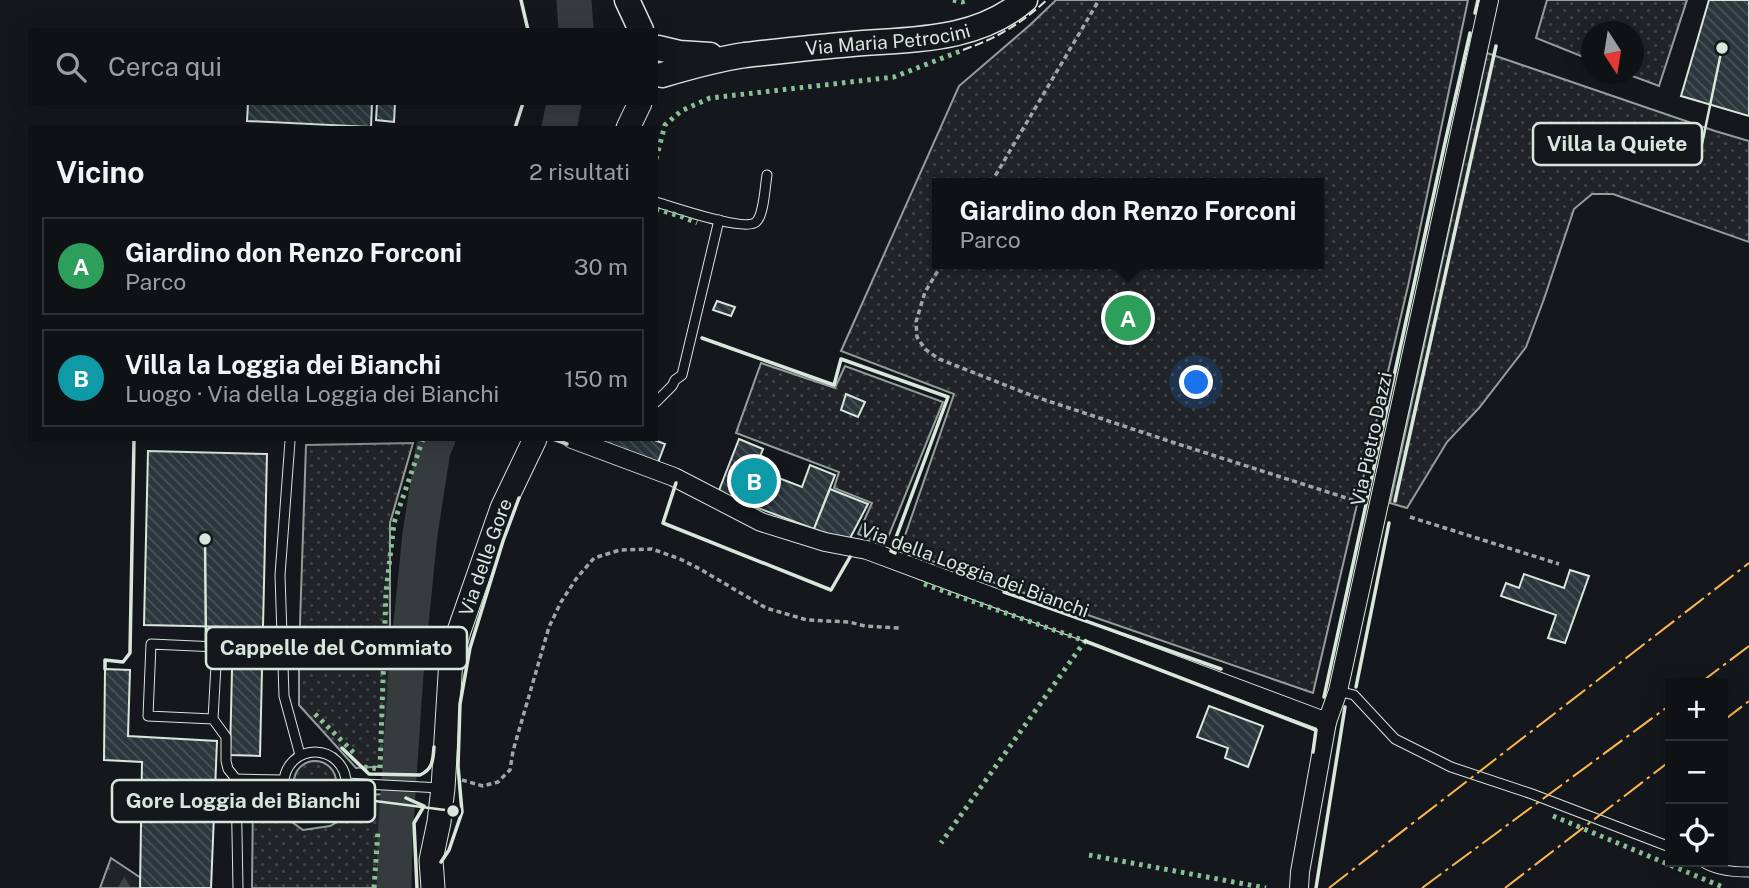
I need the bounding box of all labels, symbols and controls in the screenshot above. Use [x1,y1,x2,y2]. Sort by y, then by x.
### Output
street label: Via Maria Petrocini [804,19,973,59]
north arrow [1581,21,1644,84]
search box [28,28,658,105]
icon: search [52,48,90,86]
text: Cerca qui [108,51,222,82]
callout: Villa la Quiete [1533,123,1702,165]
text: Villa la Quiete [1547,131,1687,156]
text: Vicino [56,154,145,190]
text: 2 risultati [529,158,630,185]
popup [932,178,1324,269]
text: Giardino don Renzo Forconi [959,195,1297,226]
text: Parco [959,226,1021,253]
text: Giardino don Renzo Forconi [125,237,462,268]
text: A [73,253,89,280]
text: 30 m [574,253,628,280]
text: Parco [125,268,186,295]
pin: A [1105,292,1151,344]
text: Villa la Loggia dei Bianchi [125,349,441,380]
text: B [73,365,89,392]
text: 150 m [564,365,628,392]
your location [1179,365,1213,399]
street label: Via Pietro Dazzi [1346,370,1396,508]
text: Luogo · Via della Loggia dei Bianchi [125,380,499,407]
pin: B [731,455,777,507]
street label: Via delle Gore [454,494,516,619]
street label: Via della Loggia dei Bianchi [858,518,1092,622]
callout: Cappelle del Commiato [206,627,467,669]
text: Cappelle del Commiato [220,635,452,660]
map controls [1665,678,1728,867]
button: + [1665,678,1728,741]
button: − [1665,741,1728,804]
callout: Gore Loggia dei Bianchi [112,780,375,822]
text: Gore Loggia dei Bianchi [126,788,360,813]
button: locate [1665,804,1728,867]

